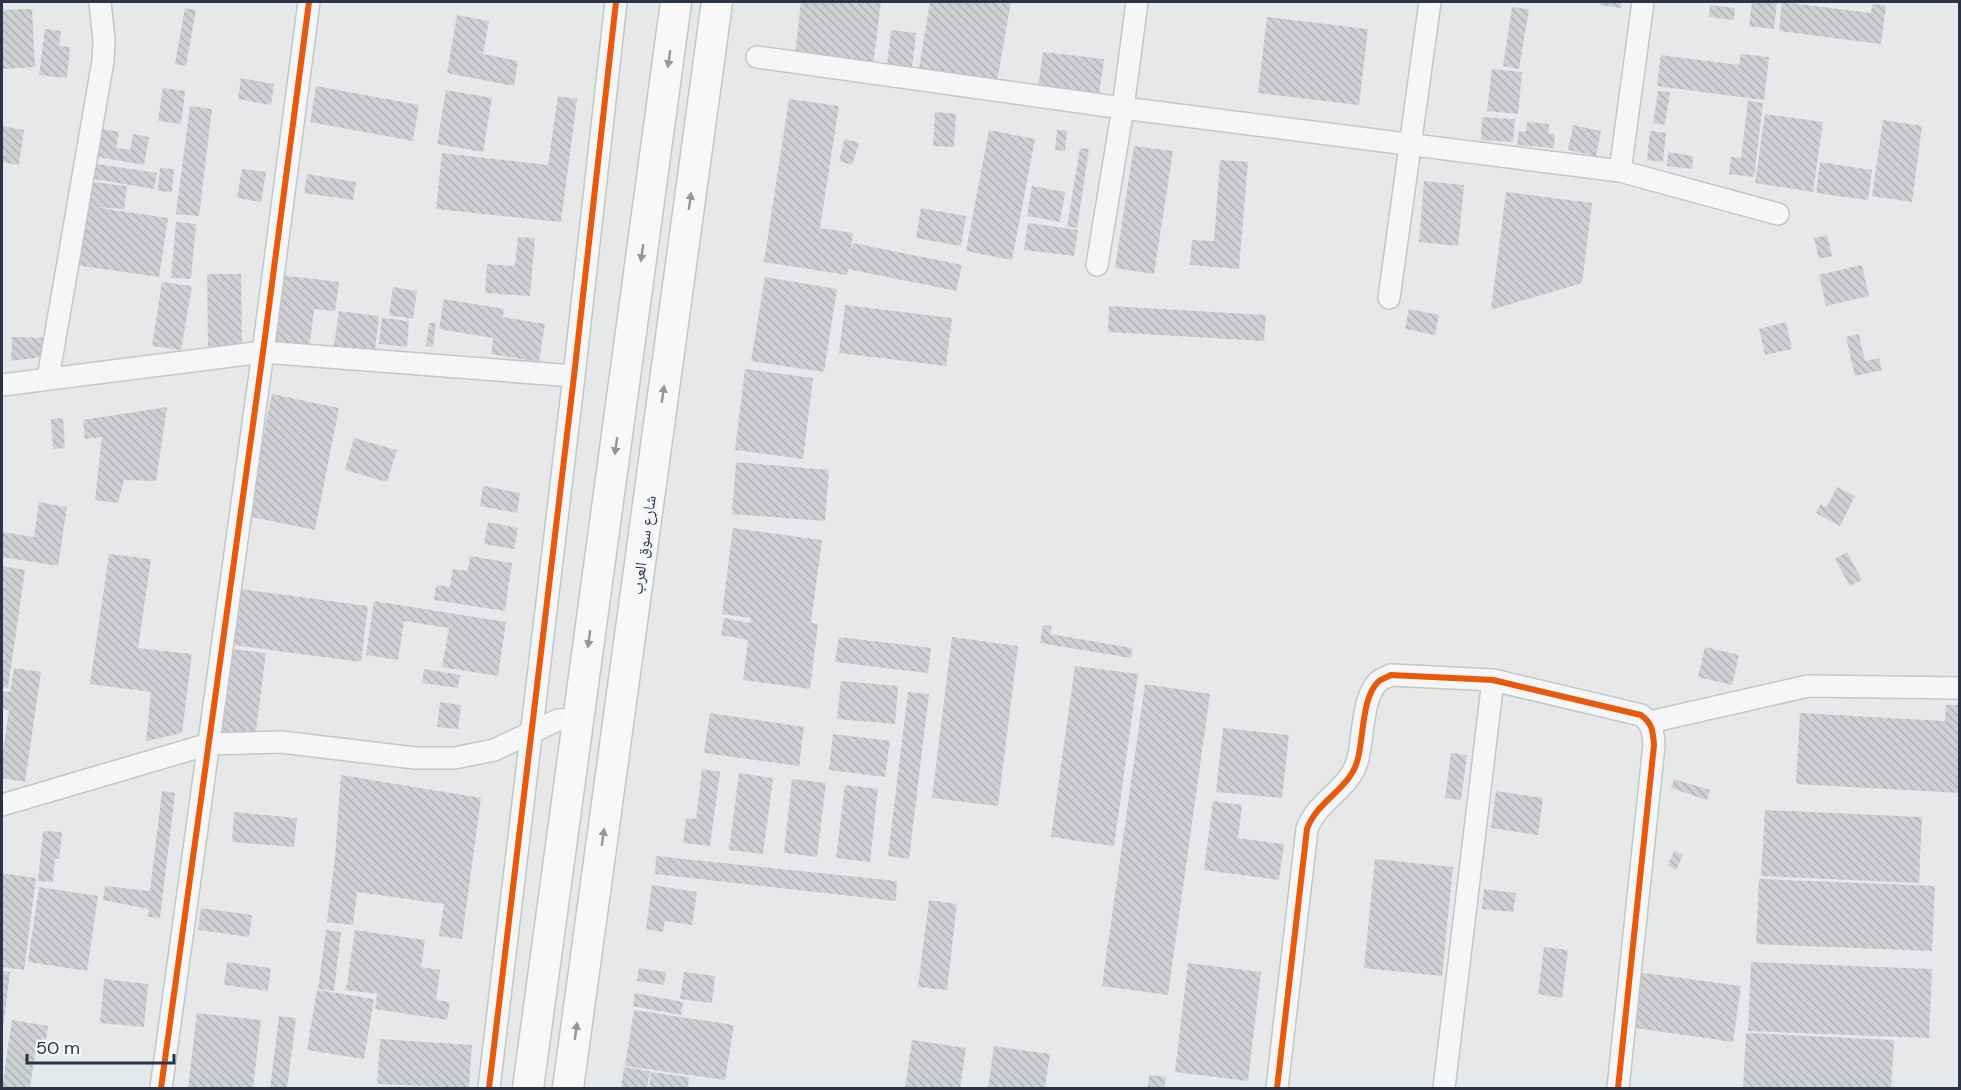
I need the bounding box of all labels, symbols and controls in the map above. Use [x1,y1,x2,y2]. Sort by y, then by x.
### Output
one-way arrow [664,50,673,69]
one-way arrow [685,192,694,211]
one-way arrow [638,243,647,262]
one-way arrow [659,385,668,404]
one-way arrow [611,436,620,455]
street label: شارع سوق العرب [626,494,661,596]
one-way arrow [585,630,594,649]
one-way arrow [598,828,607,847]
one-way arrow [572,1021,581,1040]
scale bar [27,1027,174,1065]
text: 50 m [36,1036,80,1060]

